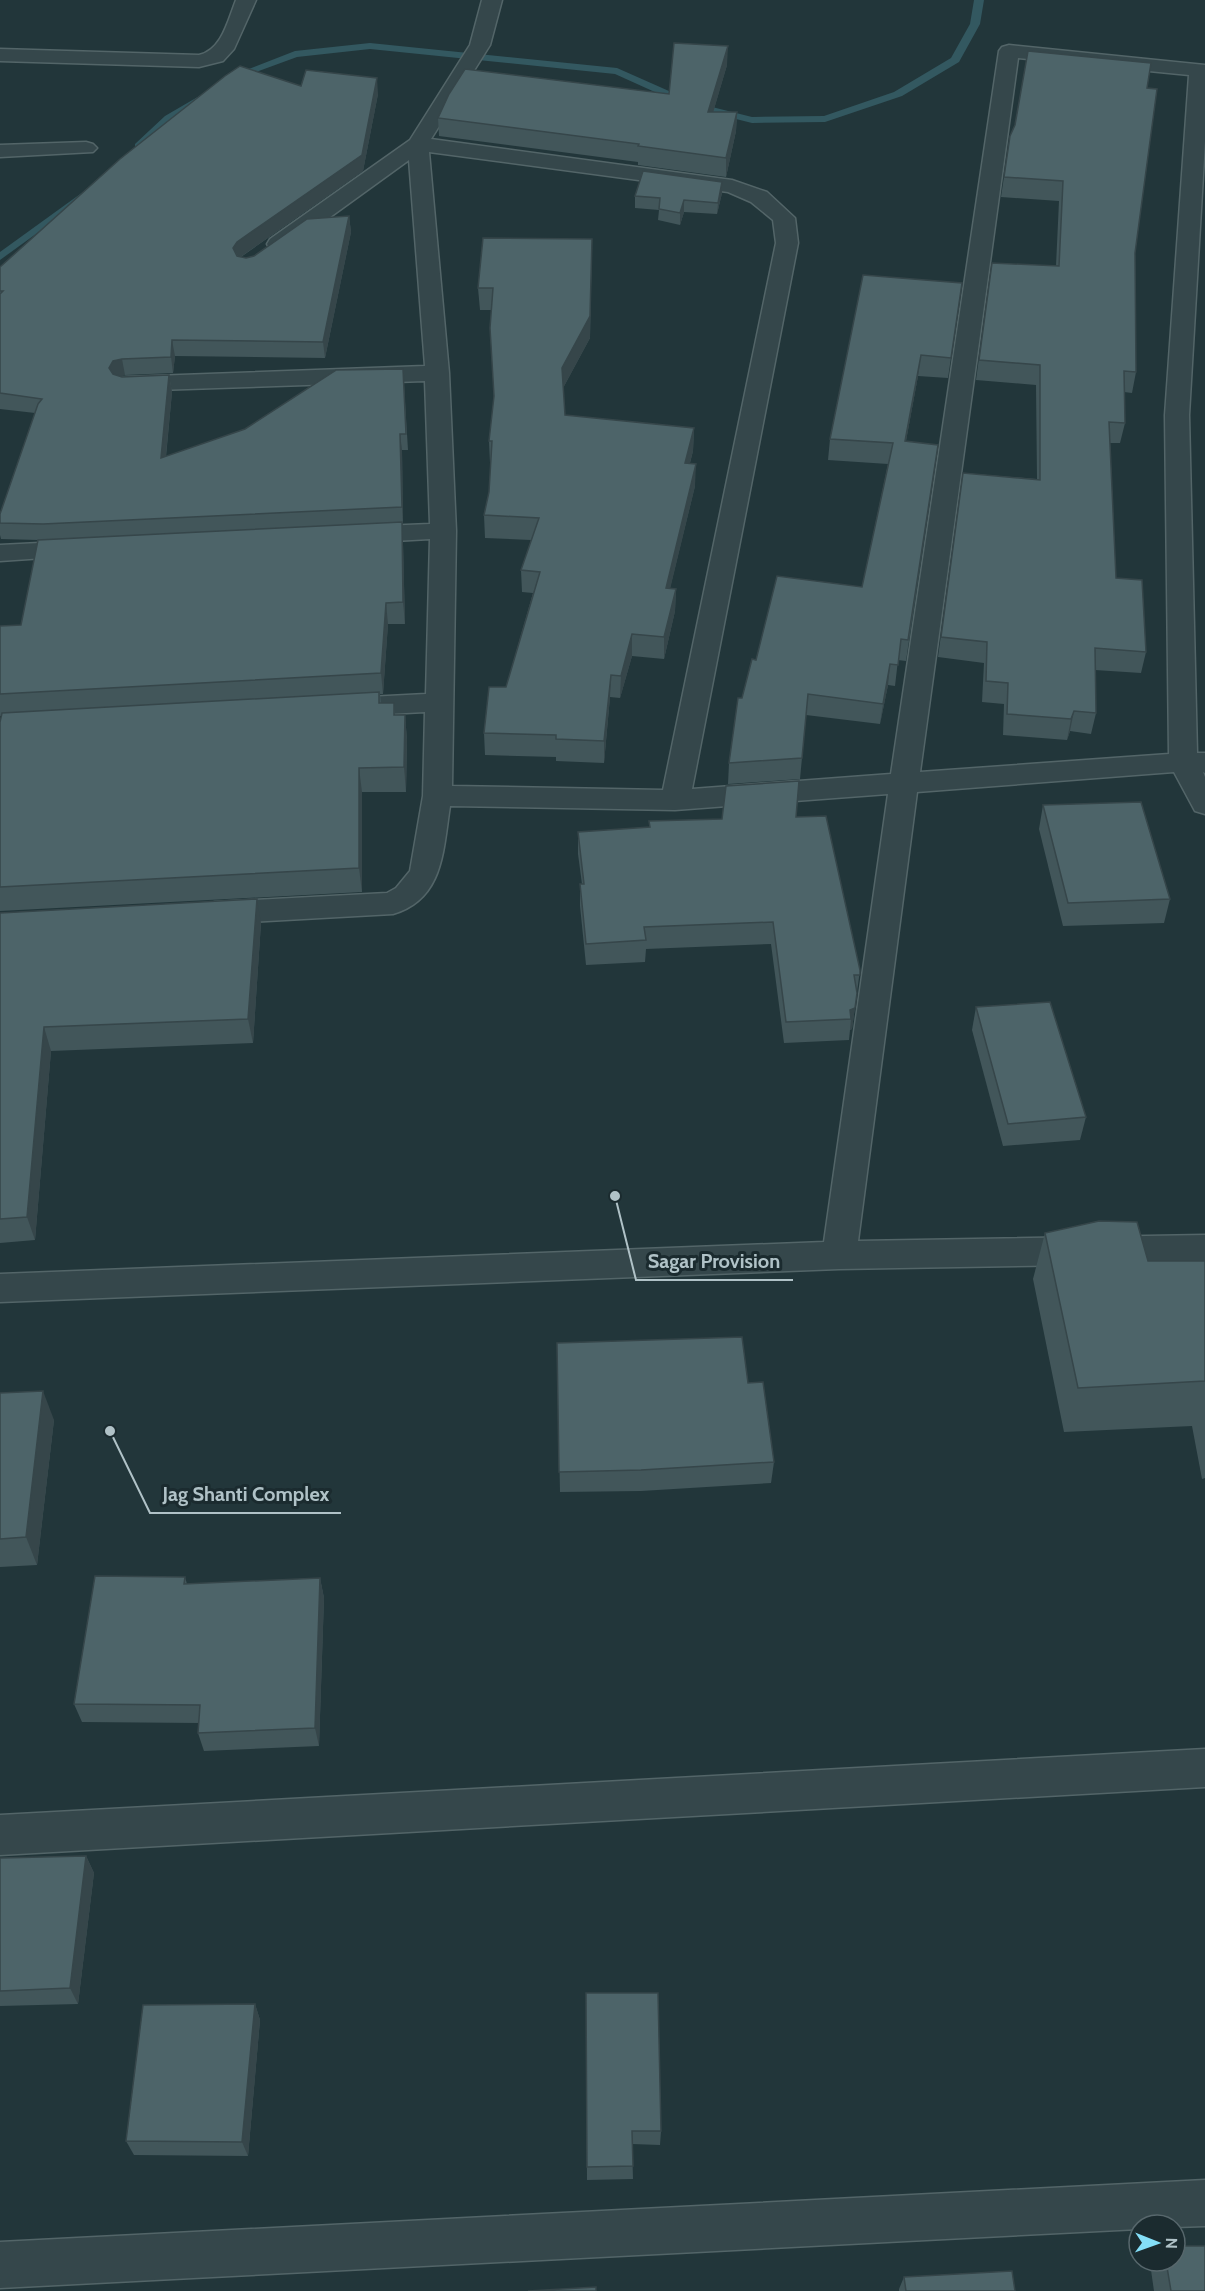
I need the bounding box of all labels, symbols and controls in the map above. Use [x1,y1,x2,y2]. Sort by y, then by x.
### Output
callout: Sagar Provision [636,1242,793,1280]
text: Sagar Provision [648,1249,780,1273]
callout: Jag Shanti Complex [150,1475,341,1513]
text: Jag Shanti Complex [162,1482,330,1506]
north arrow [1127,2213,1187,2273]
text: N [1162,2237,1181,2249]

